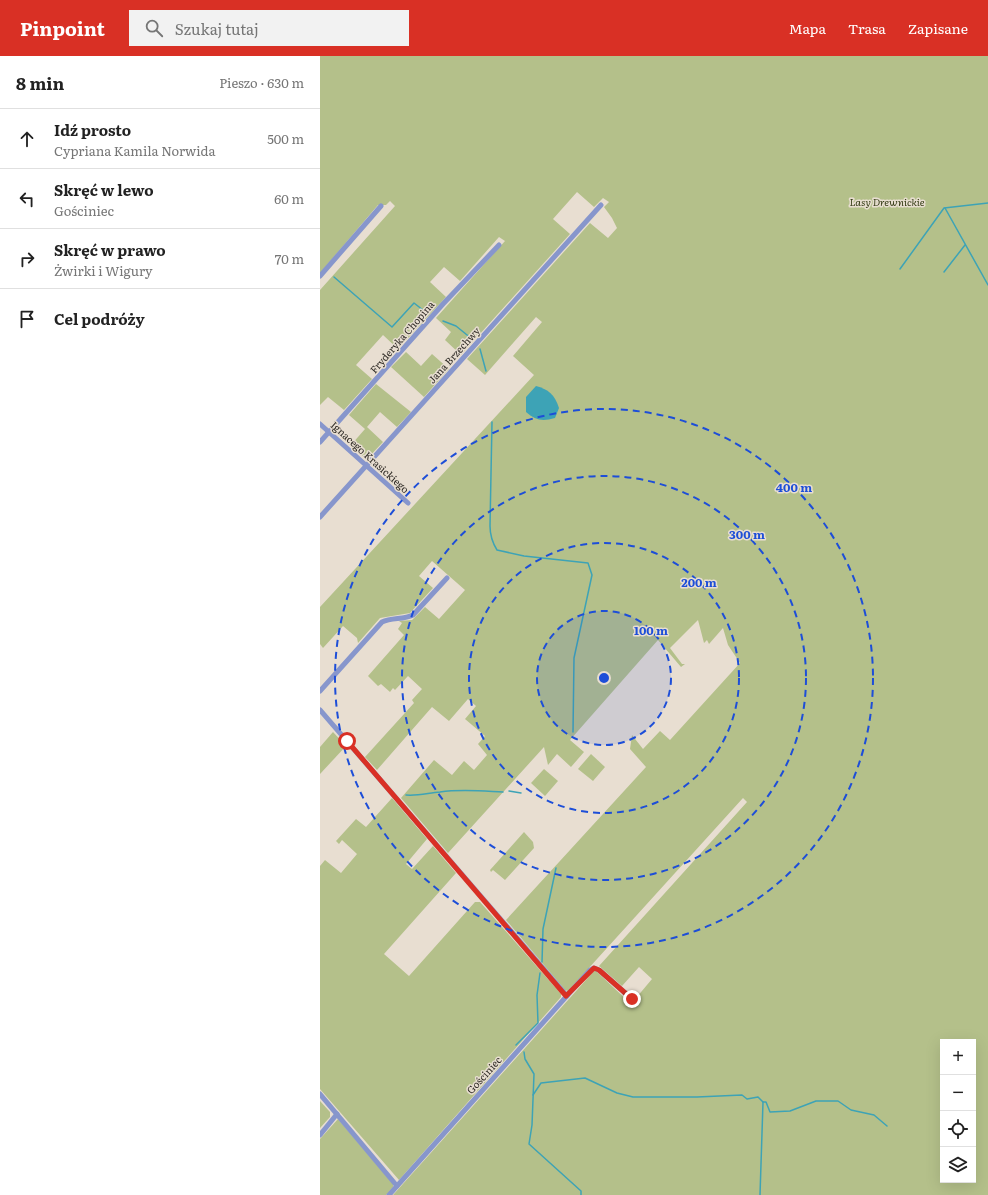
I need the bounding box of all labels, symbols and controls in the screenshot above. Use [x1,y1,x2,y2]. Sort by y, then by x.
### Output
search box [129,10,409,46]
text: Pinpoint [20,14,105,42]
icon: search [143,17,165,39]
text: Szukaj tutaj [175,17,259,40]
text: Mapa [789,18,826,38]
text: Trasa [848,18,886,38]
text: Zapisane [908,18,968,38]
text: 8 min [16,70,64,95]
text: Pieszo · 630 m [219,73,304,92]
text: Idź prosto [54,118,131,141]
icon: ahead [16,128,38,150]
text: 500 m [267,129,304,148]
text: Cypriana Kamila Norwida [54,141,216,160]
text: Skręć w lewo [54,178,154,201]
icon: left [16,188,38,210]
text: 60 m [274,189,304,208]
park label: Lasy Drewnickie [849,194,925,209]
text: Gościniec [54,201,114,220]
text: Skręć w prawo [54,238,166,261]
icon: right [16,248,38,270]
text: 70 m [275,249,304,268]
text: Żwirki i Wigury [54,261,153,280]
street label: Fryderyka Chopina [366,297,438,376]
text: Cel podróży [54,307,145,330]
icon: arrive [16,308,38,330]
street label: Jana Brzechwy [424,323,483,386]
street label: Ignacego Krasickiego [328,417,413,496]
text: 400 m [776,478,812,496]
text: 300 m [729,525,765,543]
text: 200 m [681,573,717,591]
text: 100 m [634,621,668,639]
centre of rings [597,671,611,685]
route start [338,732,356,750]
route end [623,990,641,1008]
map controls [940,1039,976,1183]
button: + [940,1039,976,1075]
street label: Gościniec [463,1052,505,1097]
button: − [940,1075,976,1111]
button: locate [940,1111,976,1147]
button: layers [940,1147,976,1183]

